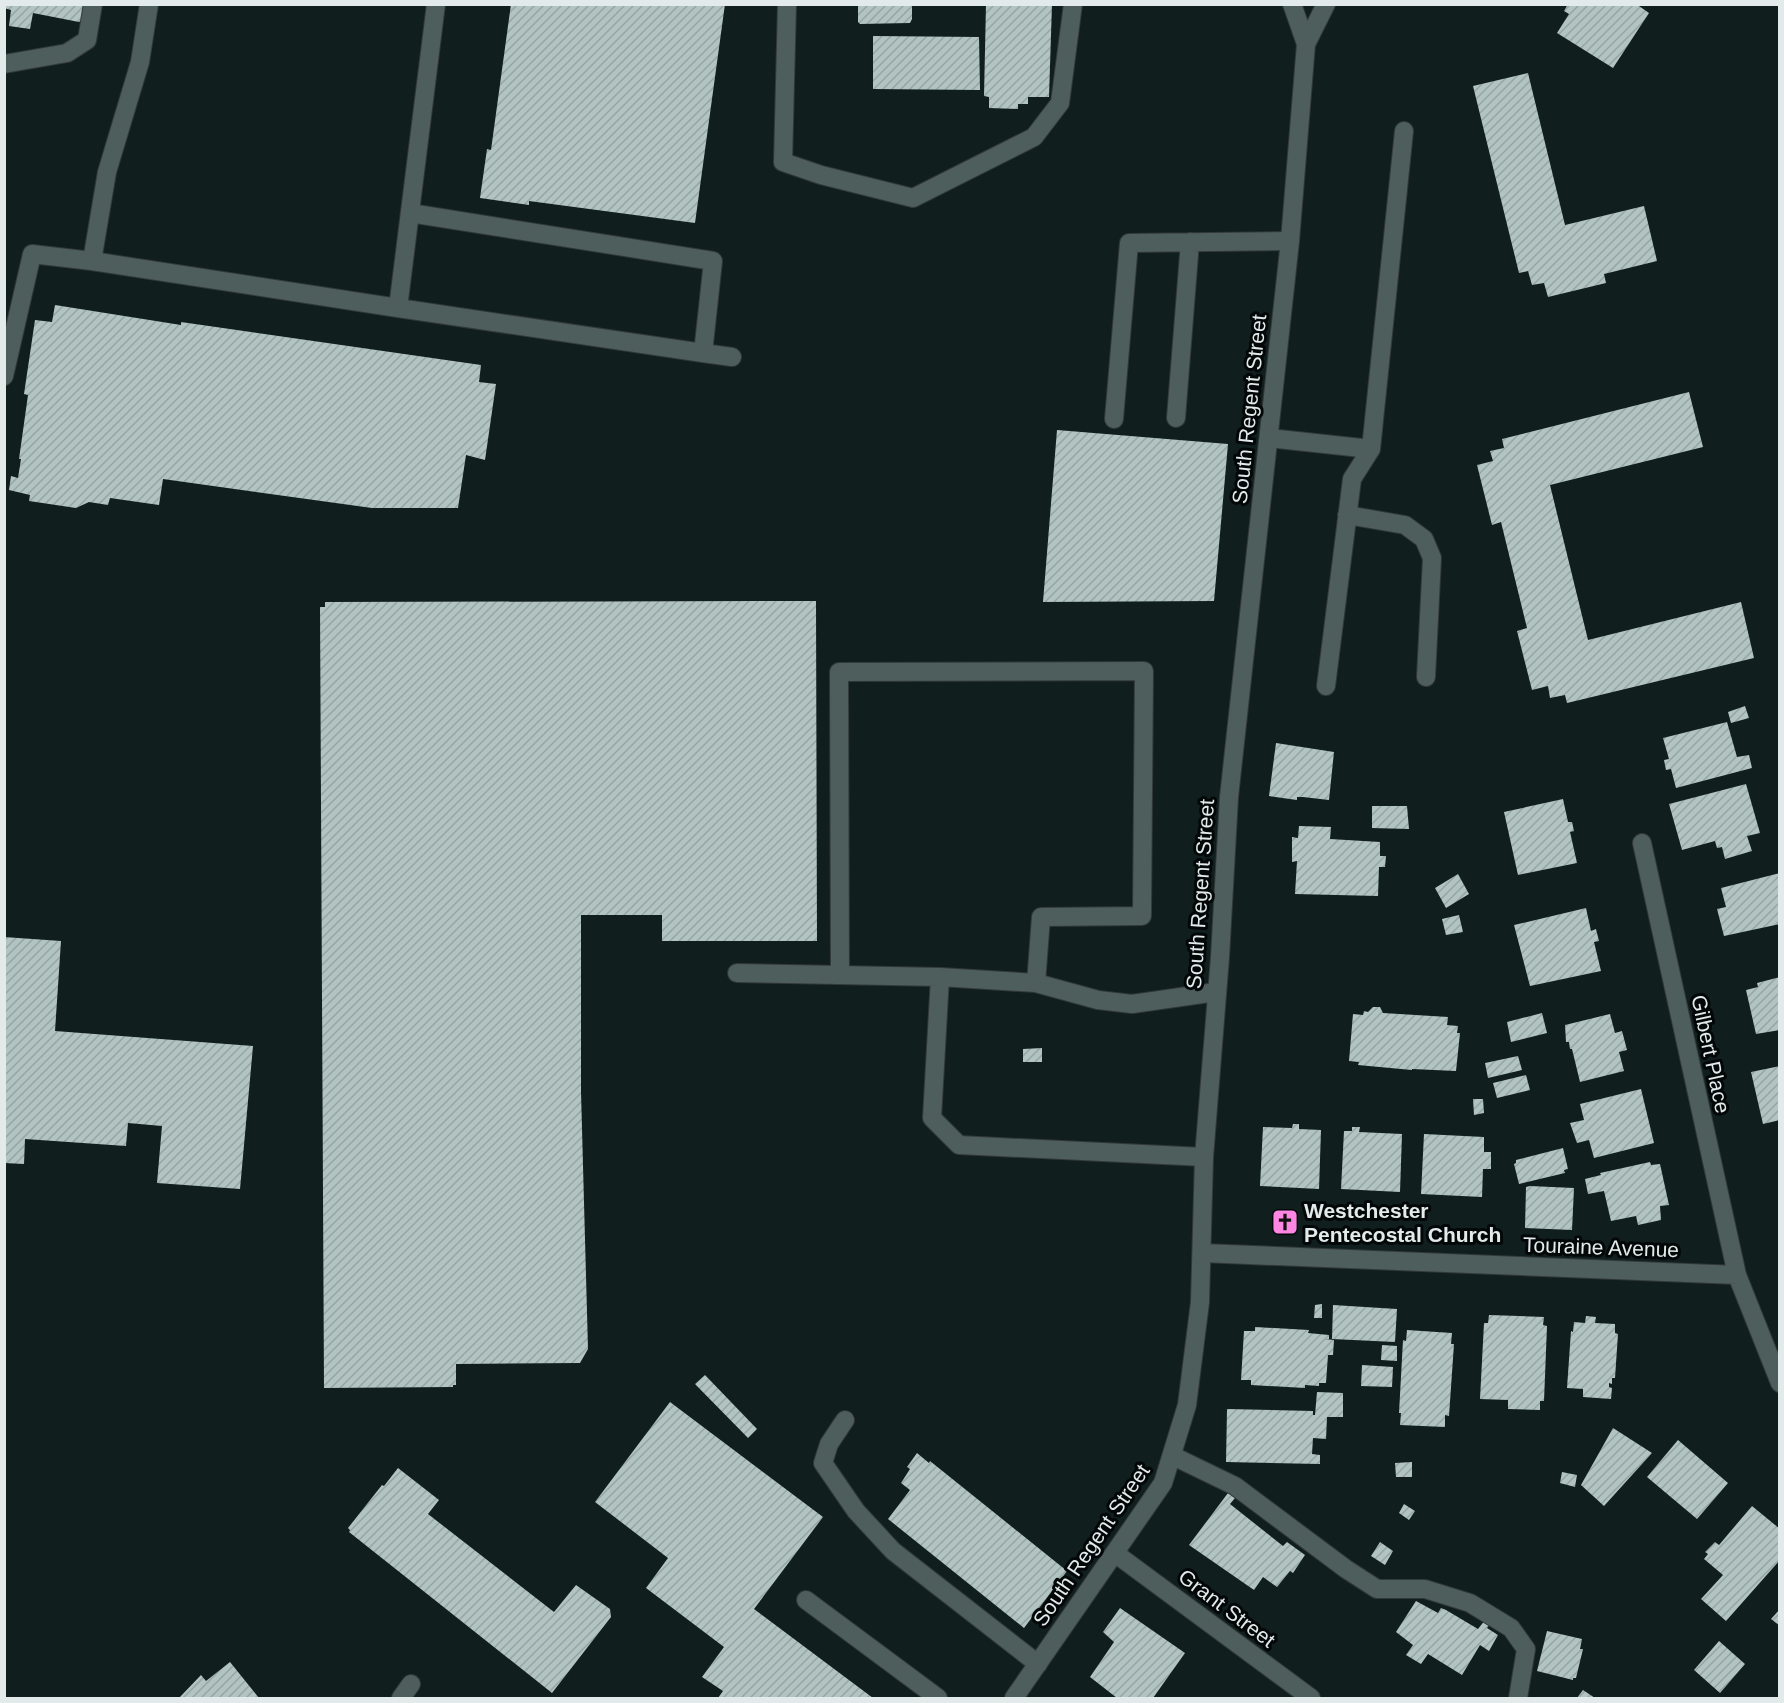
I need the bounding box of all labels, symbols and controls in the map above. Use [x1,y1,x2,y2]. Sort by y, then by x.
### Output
street label: South Regent Street [1228,313,1270,505]
street label: South Regent Street [1182,798,1218,990]
street label: Gilbert Place [1687,993,1735,1115]
place label: Westchester Pentecostal Church [1304,1199,1501,1246]
church icon: Westchester Pentecostal Church [1270,1207,1300,1237]
street label: Touraine Avenue [1523,1233,1679,1261]
street label: South Regent Street [1028,1460,1154,1630]
street label: Grant Street [1174,1564,1280,1652]

